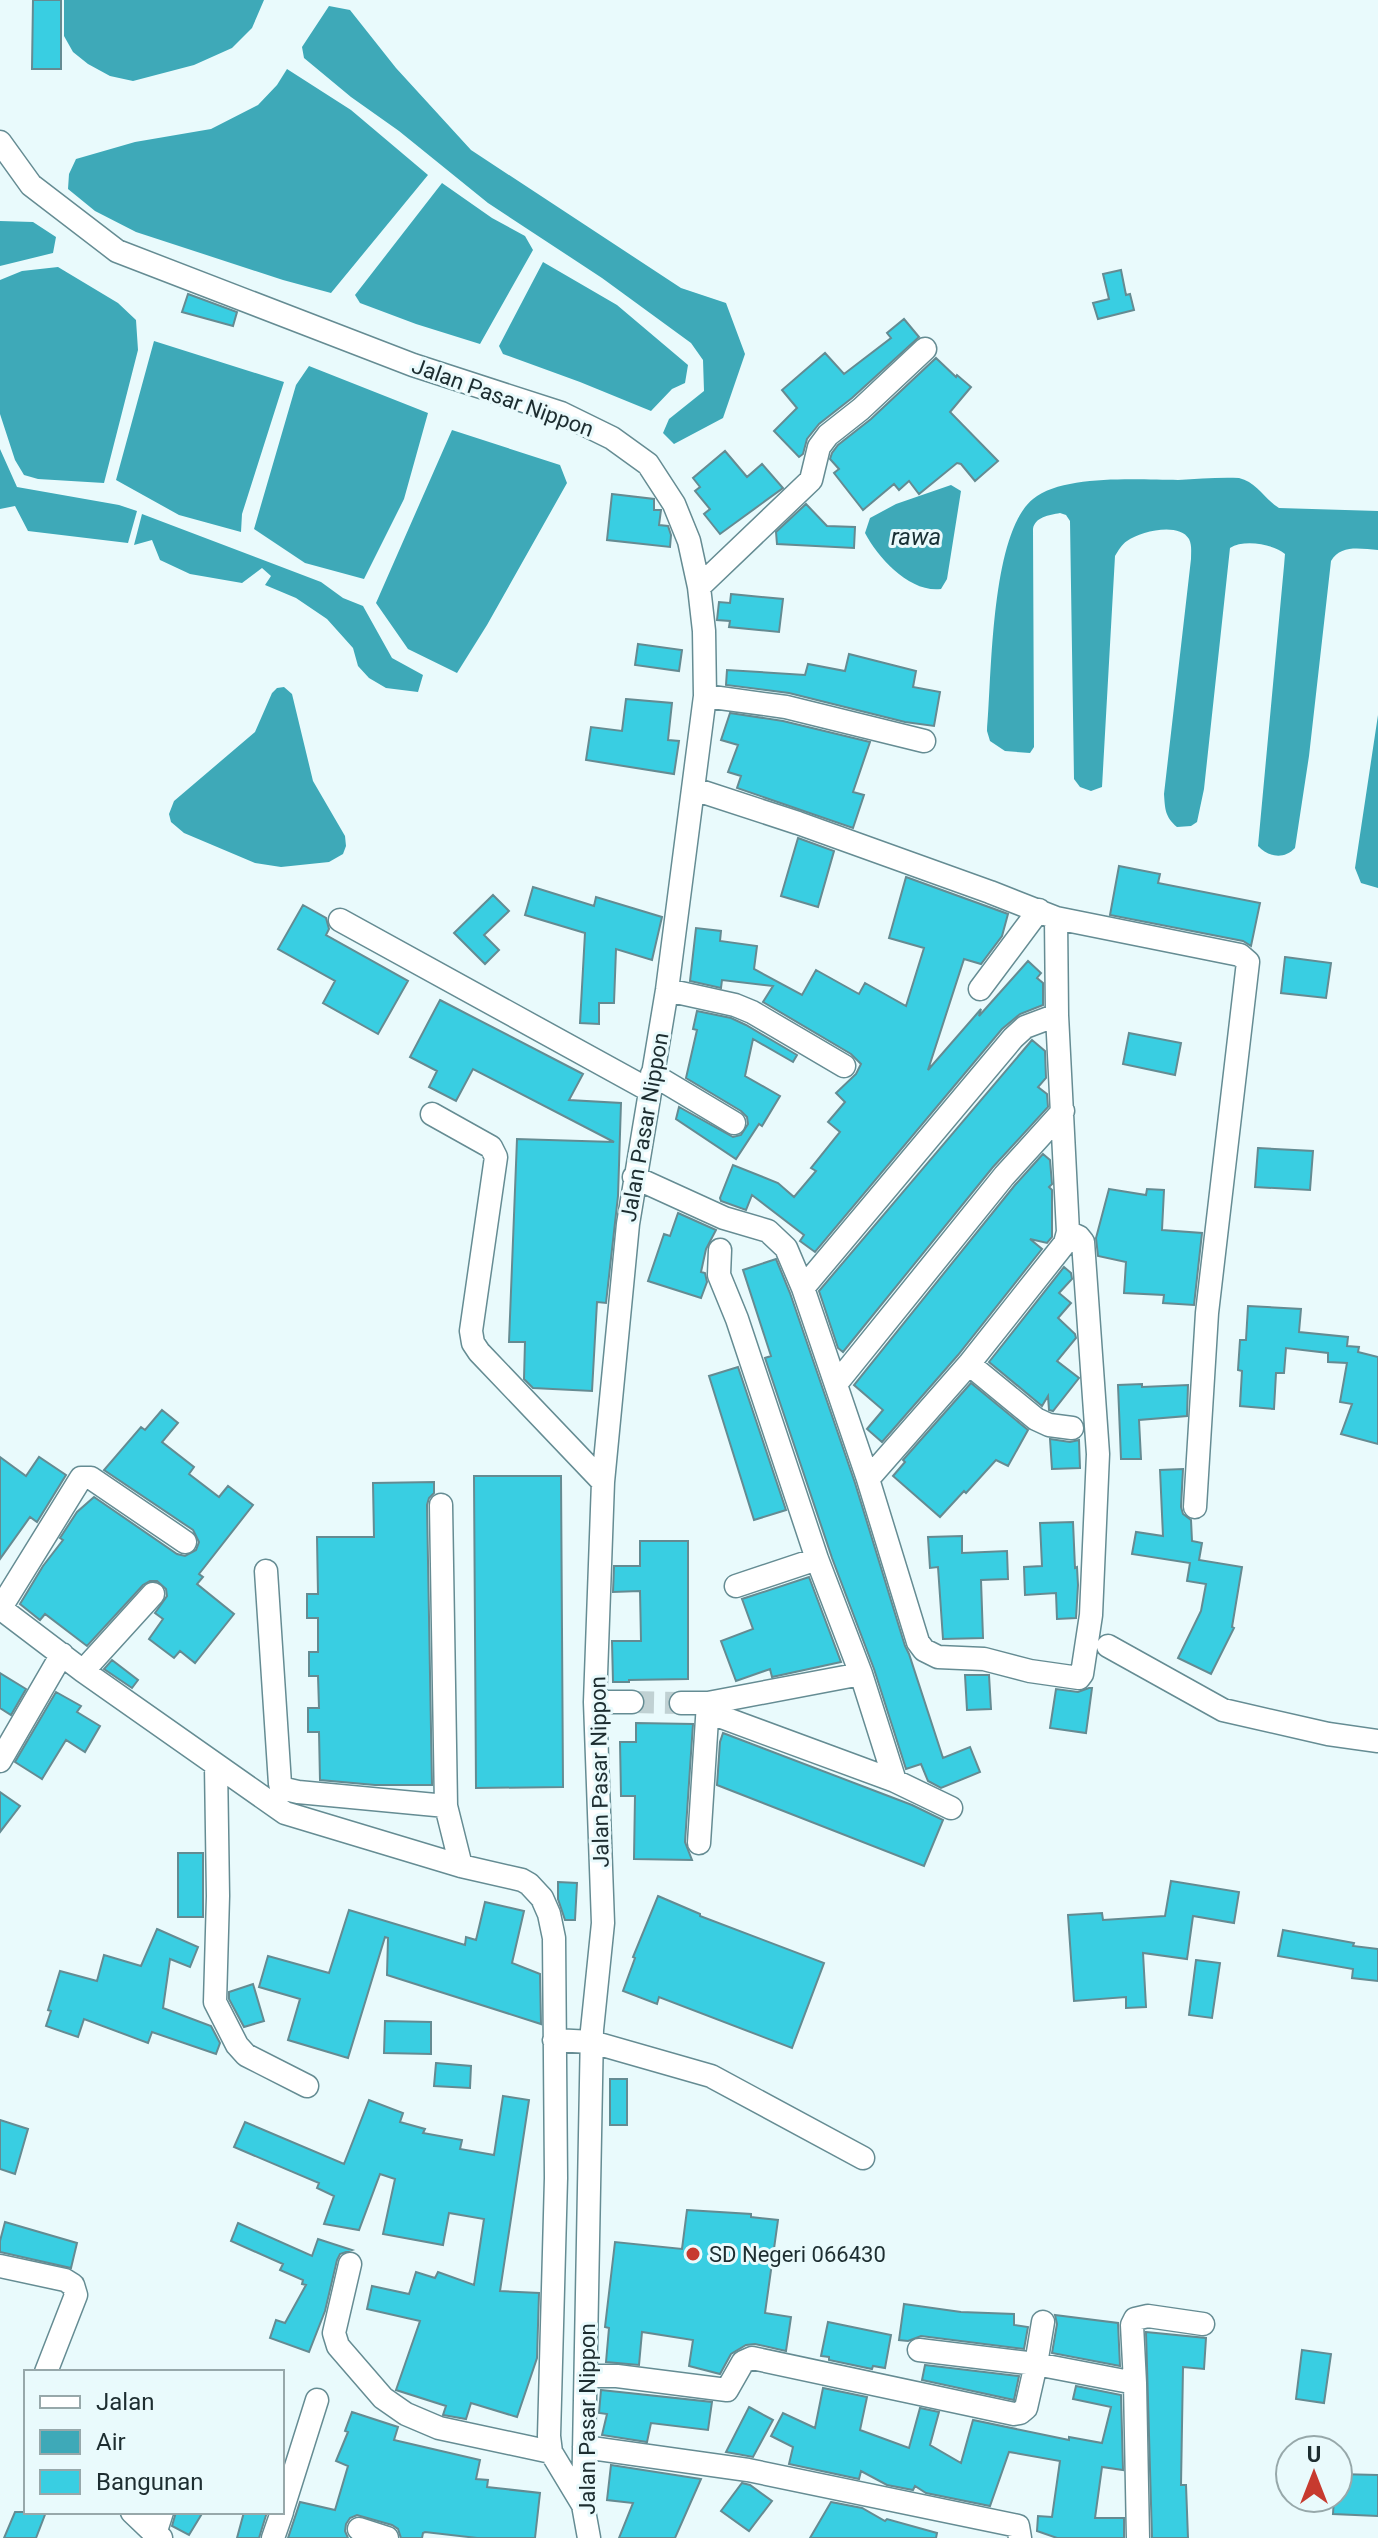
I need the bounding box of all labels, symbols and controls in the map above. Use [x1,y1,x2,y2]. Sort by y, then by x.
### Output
street label: Jalan Pasar Nippon [409,353,597,442]
water label: rawa [891,523,941,551]
street label: Jalan Pasar Nippon [616,1031,673,1224]
street label: Jalan Pasar Nippon [585,1676,614,1868]
place label: SD Negeri 066430 [709,2242,886,2267]
marker: SD Negeri 066430 [684,2245,702,2263]
street label: Jalan Pasar Nippon [575,2323,600,2515]
legend [24,2370,284,2514]
text: Jalan [96,2388,154,2416]
text: Air [96,2428,126,2456]
north arrow [1274,2434,1354,2514]
text: U [1307,2442,1321,2467]
text: Bangunan [96,2468,204,2496]

